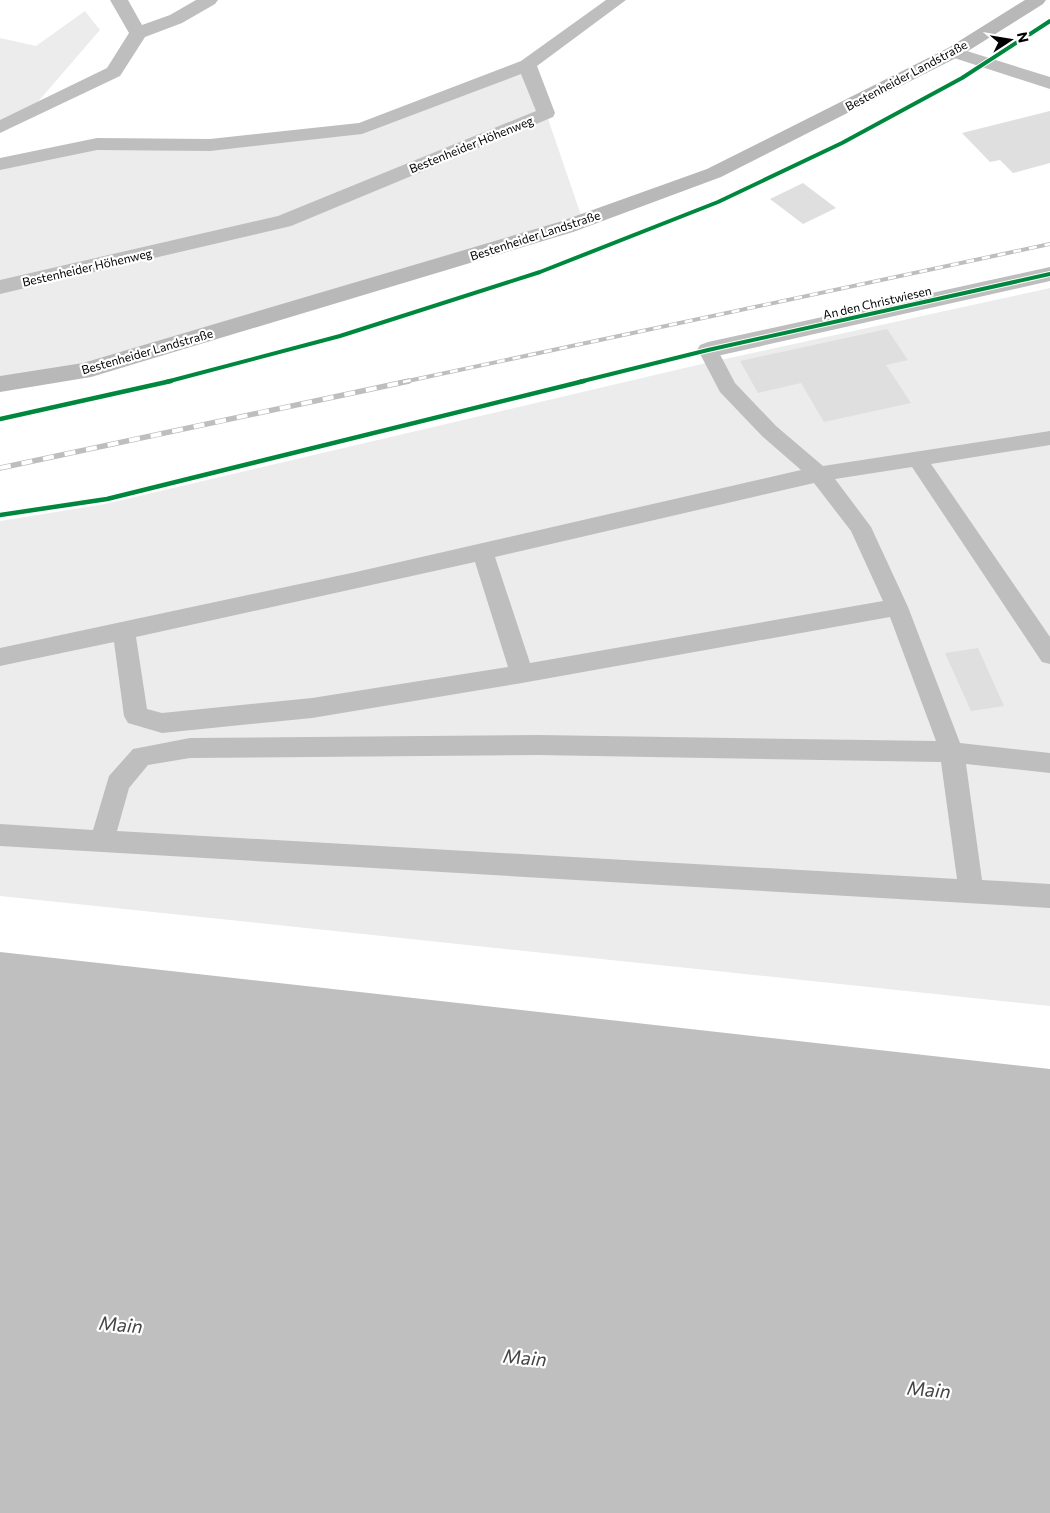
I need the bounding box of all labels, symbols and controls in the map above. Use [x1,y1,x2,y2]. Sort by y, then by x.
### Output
north arrow [985,15,1035,65]
text: N [1014,30,1033,44]
street label: Bestenheider Landstraße [843,37,969,113]
street label: Bestenheider Höhenweg [407,113,536,175]
street label: Bestenheider Landstraße [468,207,602,263]
street label: Bestenheider Höhenweg [21,245,154,289]
street label: An den Christwiesen [821,283,933,321]
street label: Bestenheider Landstraße [80,326,214,376]
water label: Main [98,1311,144,1337]
water label: Main [502,1344,548,1370]
water label: Main [906,1376,952,1402]

